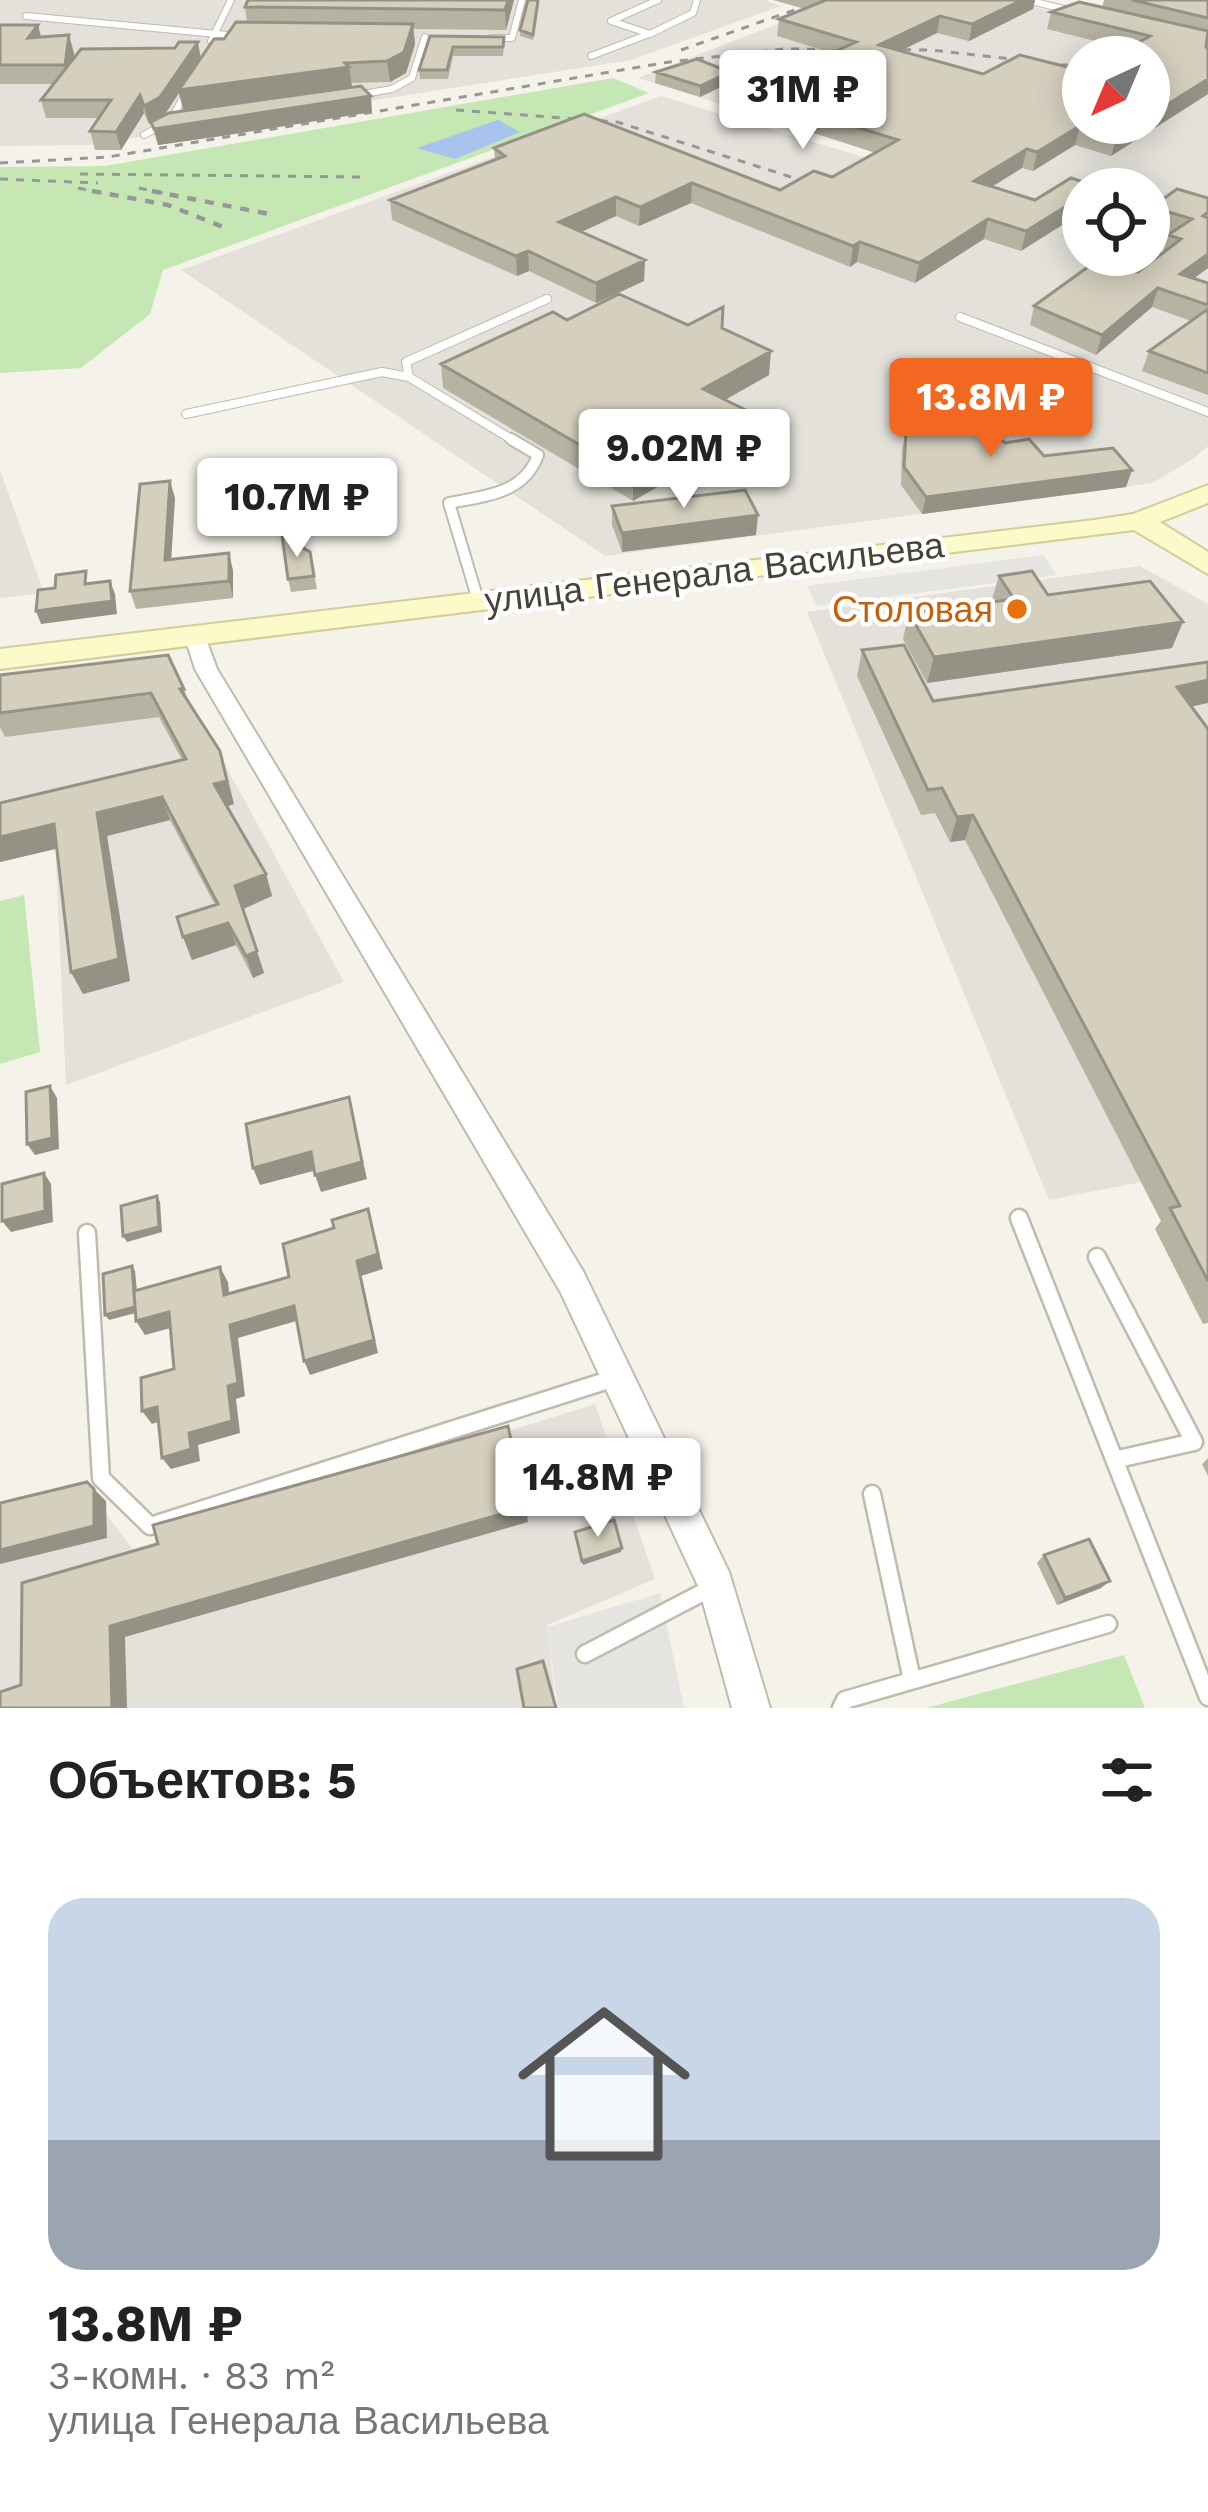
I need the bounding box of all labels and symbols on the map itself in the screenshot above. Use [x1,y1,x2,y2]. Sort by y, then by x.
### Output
north arrow [1062,36,1170,144]
pin: 31M ₽ [719,50,887,152]
pin: 13.8M ₽ [880,358,1102,460]
pin: 9.02M ₽ [573,409,795,511]
pin: 10.7M ₽ [186,458,408,560]
street label: улица Генерала Васильева [482,524,947,622]
place label: Столовая [832,589,993,631]
marker: Столовая [1004,596,1030,622]
pin: 14.8M ₽ [487,1438,709,1540]

